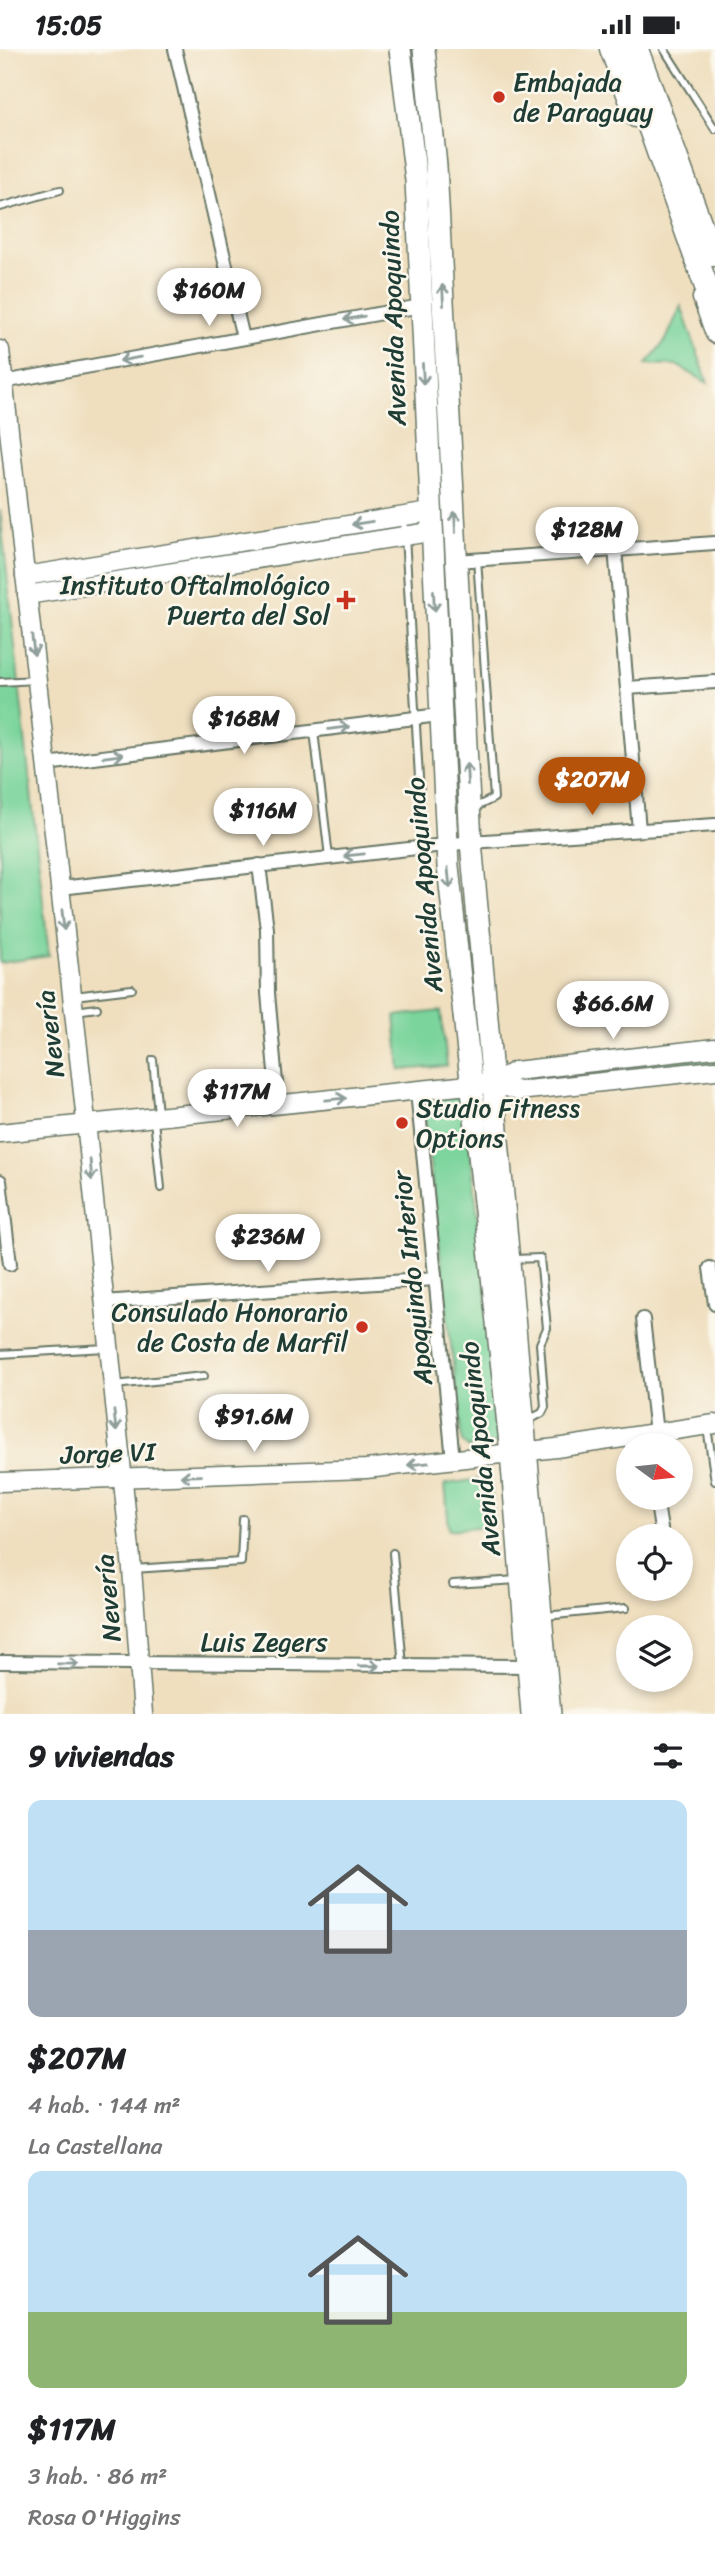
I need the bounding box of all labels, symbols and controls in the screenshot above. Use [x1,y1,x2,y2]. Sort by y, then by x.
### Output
text: 15:05 [35,2,102,48]
place label: Embajada de Paraguay [513,59,653,135]
marker: Embajada de Paraguay [491,89,507,105]
street label: Avenida Apoquindo [366,209,420,428]
pin: $160M [160,268,258,328]
text: $160M [173,270,245,311]
one-way arrow [436,284,449,307]
one-way arrow [343,312,366,326]
one-way arrow [119,353,142,366]
one-way arrow [417,362,430,385]
pin: $128M [538,507,636,567]
text: $128M [551,509,623,550]
one-way arrow [448,511,461,534]
one-way arrow [351,517,374,530]
place label: Instituto Oftalmológico Puerta del Sol [59,562,331,638]
marker: Instituto Oftalmológico Puerta del Sol [336,590,356,610]
one-way arrow [427,590,440,613]
one-way arrow [26,633,39,656]
pin: $168M [195,697,293,756]
text: $168M [208,698,280,739]
one-way arrow [327,721,350,734]
one-way arrow [101,749,124,762]
pin: $207M [543,757,641,817]
text: $207M [554,759,630,800]
one-way arrow [460,763,473,786]
street label: Avenida Apoquindo [392,775,456,996]
pin: $116M [214,789,312,848]
text: $116M [229,790,297,831]
one-way arrow [343,848,366,861]
one-way arrow [443,866,456,888]
one-way arrow [57,908,70,930]
pin: $66.6M [556,981,670,1041]
text: $66.6M [573,983,653,1024]
street label: Nevería [22,988,78,1080]
pin: $117M [188,1069,286,1129]
text: $117M [203,1071,271,1112]
place label: Studio Fitness Options [416,1085,580,1161]
one-way arrow [324,1092,347,1105]
marker: Studio Fitness Options [394,1115,410,1131]
one-way arrow [85,1158,98,1181]
street label: Apoquindo Interior [378,1167,446,1389]
pin: $236M [219,1215,317,1274]
text: $236M [231,1216,305,1257]
place label: Consulado Honorario de Costa de Marfil [112,1289,349,1365]
marker: Consulado Honorario de Costa de Marfil [354,1319,370,1335]
street label: Avenida Apoquindo [446,1339,514,1560]
pin: $91.6M [197,1395,311,1454]
text: $91.6M [215,1396,293,1437]
one-way arrow [109,1409,122,1432]
street label: Jorge VI [59,1428,158,1478]
north arrow [616,1433,693,1510]
map controls [616,1433,693,1692]
one-way arrow [408,1457,430,1470]
one-way arrow [180,1470,203,1483]
button: locate [616,1524,693,1601]
street label: Nevería [81,1552,135,1644]
button: layers [616,1615,693,1692]
street label: Luis Zegers [200,1619,329,1665]
one-way arrow [56,1657,79,1670]
one-way arrow [357,1659,380,1673]
text: 9 viviendas [28,1729,174,1783]
icon: filters [649,1737,687,1775]
icon: home [295,1846,421,1972]
text: $207M [28,2031,126,2085]
text: 4 hab. · 144 m² [28,2085,181,2126]
text: La Castellana [28,2126,162,2167]
icon: home [295,2217,421,2343]
text: $117M [28,2402,116,2456]
text: 3 hab. · 86 m² [28,2456,167,2497]
text: Rosa O'Higgins [28,2497,181,2538]

